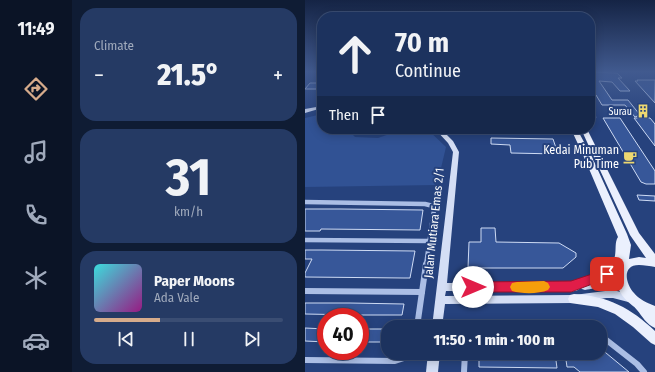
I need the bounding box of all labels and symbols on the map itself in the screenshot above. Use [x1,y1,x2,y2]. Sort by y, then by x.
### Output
building icon: Surau [635,103,651,119]
place label: Surau [609,106,632,118]
place label: Kedai Minuman Pub Time [543,143,619,171]
cafe icon: Kedai Minuman Pub Time [622,149,638,165]
street label: Jalan Mutiara Emas 2/1 [421,167,447,279]
pin [590,257,624,291]
position arrow [452,266,494,308]
speed limit sign: 40 [317,308,369,360]

